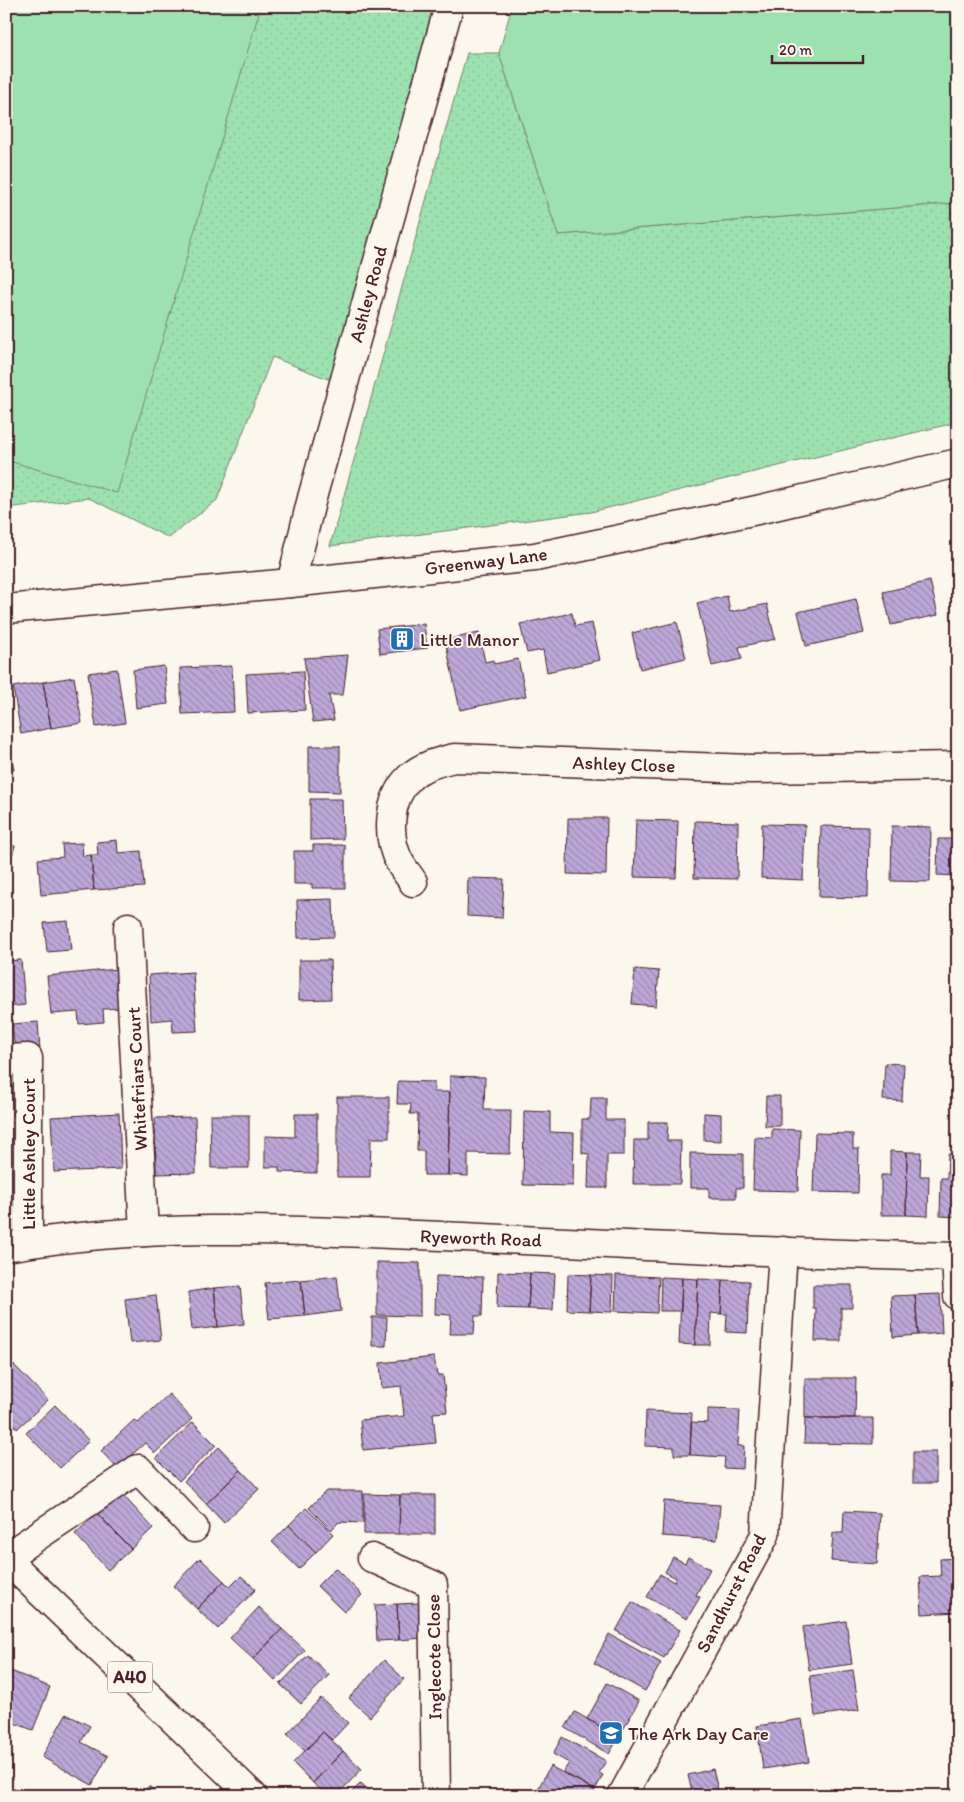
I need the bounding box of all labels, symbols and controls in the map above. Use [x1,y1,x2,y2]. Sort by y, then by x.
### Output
scale bar [772,32,863,64]
text: 20 m [779,41,813,59]
street label: Ashley Road [344,243,392,345]
street label: Greenway Lane [423,542,549,580]
building icon: Little Manor [389,626,415,652]
place label: Little Manor [420,628,520,651]
street label: Ashley Close [572,751,676,777]
street label: Whitefriars Court [122,1006,152,1152]
street label: Little Ashley Court [17,1078,40,1230]
street label: Ryeworth Road [420,1224,543,1252]
street label: Sandhurst Road [691,1529,771,1657]
street label: Inglecote Close [421,1594,447,1720]
road number: A40 [108,1661,152,1692]
school or university icon: The Ark Day Care [598,1720,624,1746]
place label: The Ark Day Care [628,1722,769,1745]

